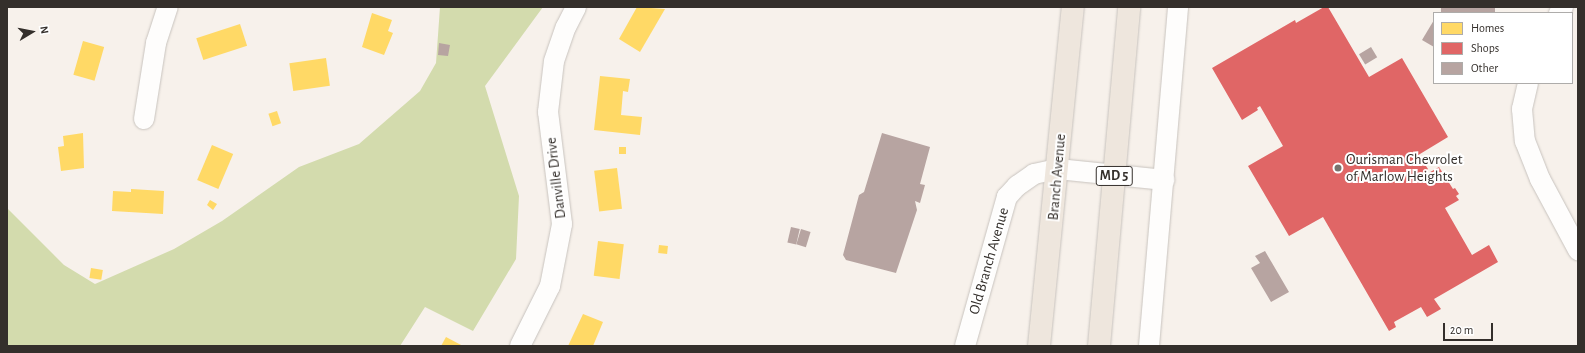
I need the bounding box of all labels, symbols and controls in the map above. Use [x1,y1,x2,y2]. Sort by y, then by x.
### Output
north arrow [12,12,52,52]
legend [1433,12,1573,84]
text: Homes [1471,22,1504,34]
text: N [38,25,50,35]
text: Shops [1471,42,1499,54]
text: Other [1471,62,1498,74]
street label: Branch Avenue [1044,133,1070,221]
street label: Danville Drive [542,136,570,220]
place label: Ourisman Chevrolet of Marlow Heights [1346,150,1463,185]
marker: Ourisman Chevrolet of Marlow Heights [1333,163,1343,173]
road number: MD 5 [1095,164,1133,188]
street label: Old Branch Avenue [965,205,1013,317]
scale bar [1445,315,1495,341]
text: 20 m [1450,324,1473,336]

